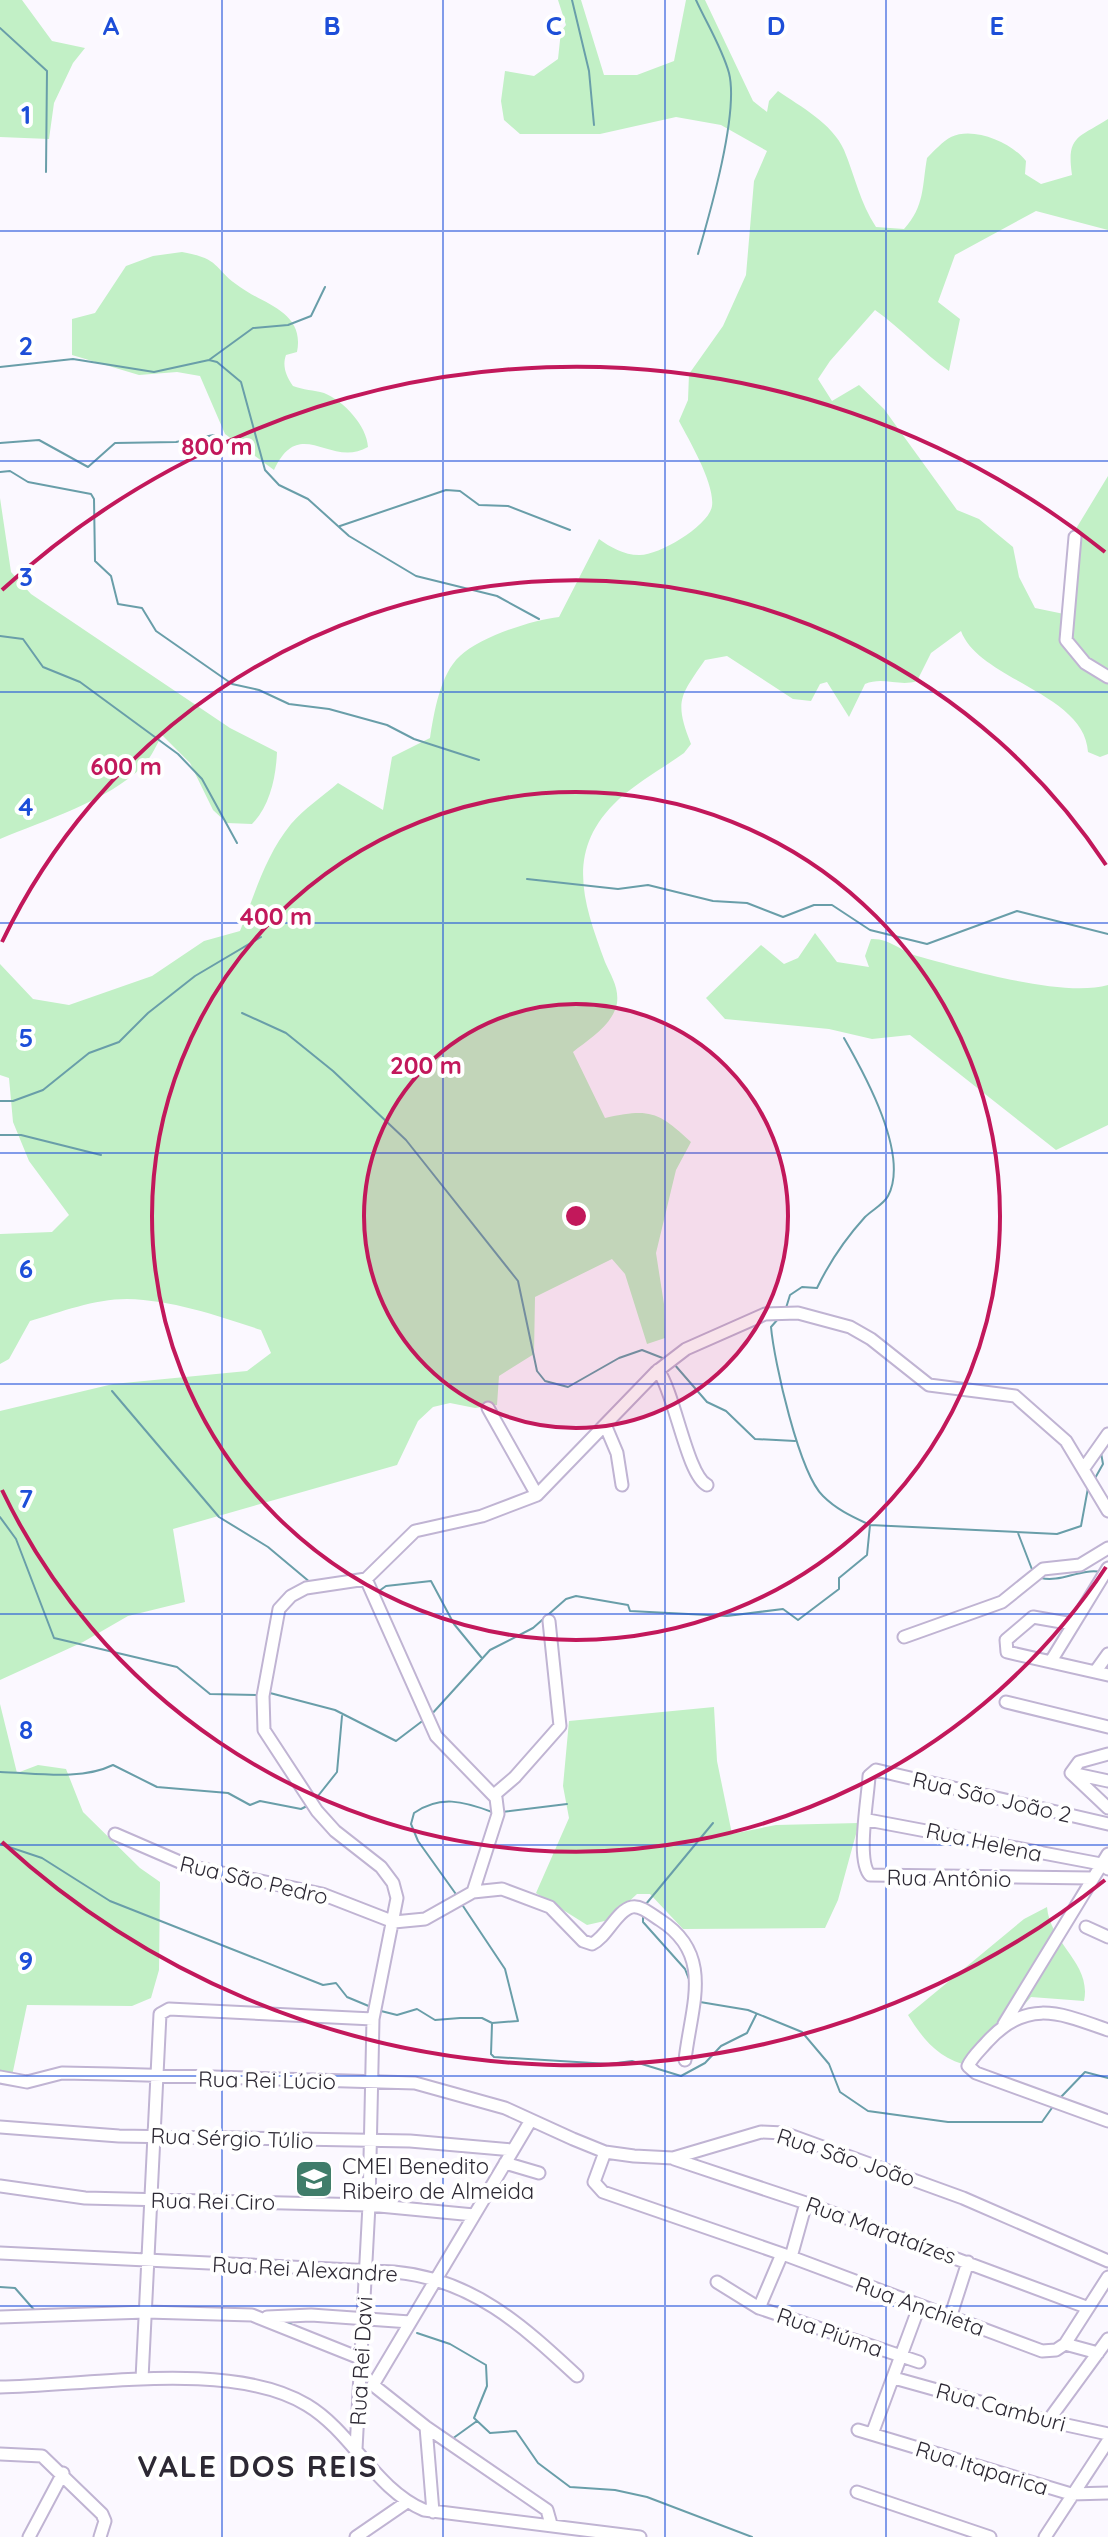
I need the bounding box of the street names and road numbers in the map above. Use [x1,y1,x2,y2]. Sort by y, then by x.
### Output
street label: Rua São João 2 [910,1765,1074,1829]
street label: Rua Helena [923,1816,1045,1868]
street label: Rua São Pedro [177,1849,331,1911]
street label: Rua Antônio [886,1863,1012,1893]
street label: Rua Rei Lúcio [198,2065,336,2095]
street label: Rua Sérgio Túlio [150,2121,314,2155]
street label: Rua São João [773,2121,919,2193]
street label: Rua Rei Ciro [151,2186,275,2216]
street label: Rua Marataízes [802,2190,960,2270]
street label: Rua Rei Alexandre [211,2250,399,2288]
street label: Rua Anchieta [852,2270,988,2342]
street label: Rua Rei Davi [344,2296,378,2426]
street label: Rua Piúma [773,2301,887,2363]
street label: Rua Camburi [933,2376,1069,2438]
street label: Rua Itaparica [912,2435,1052,2501]

